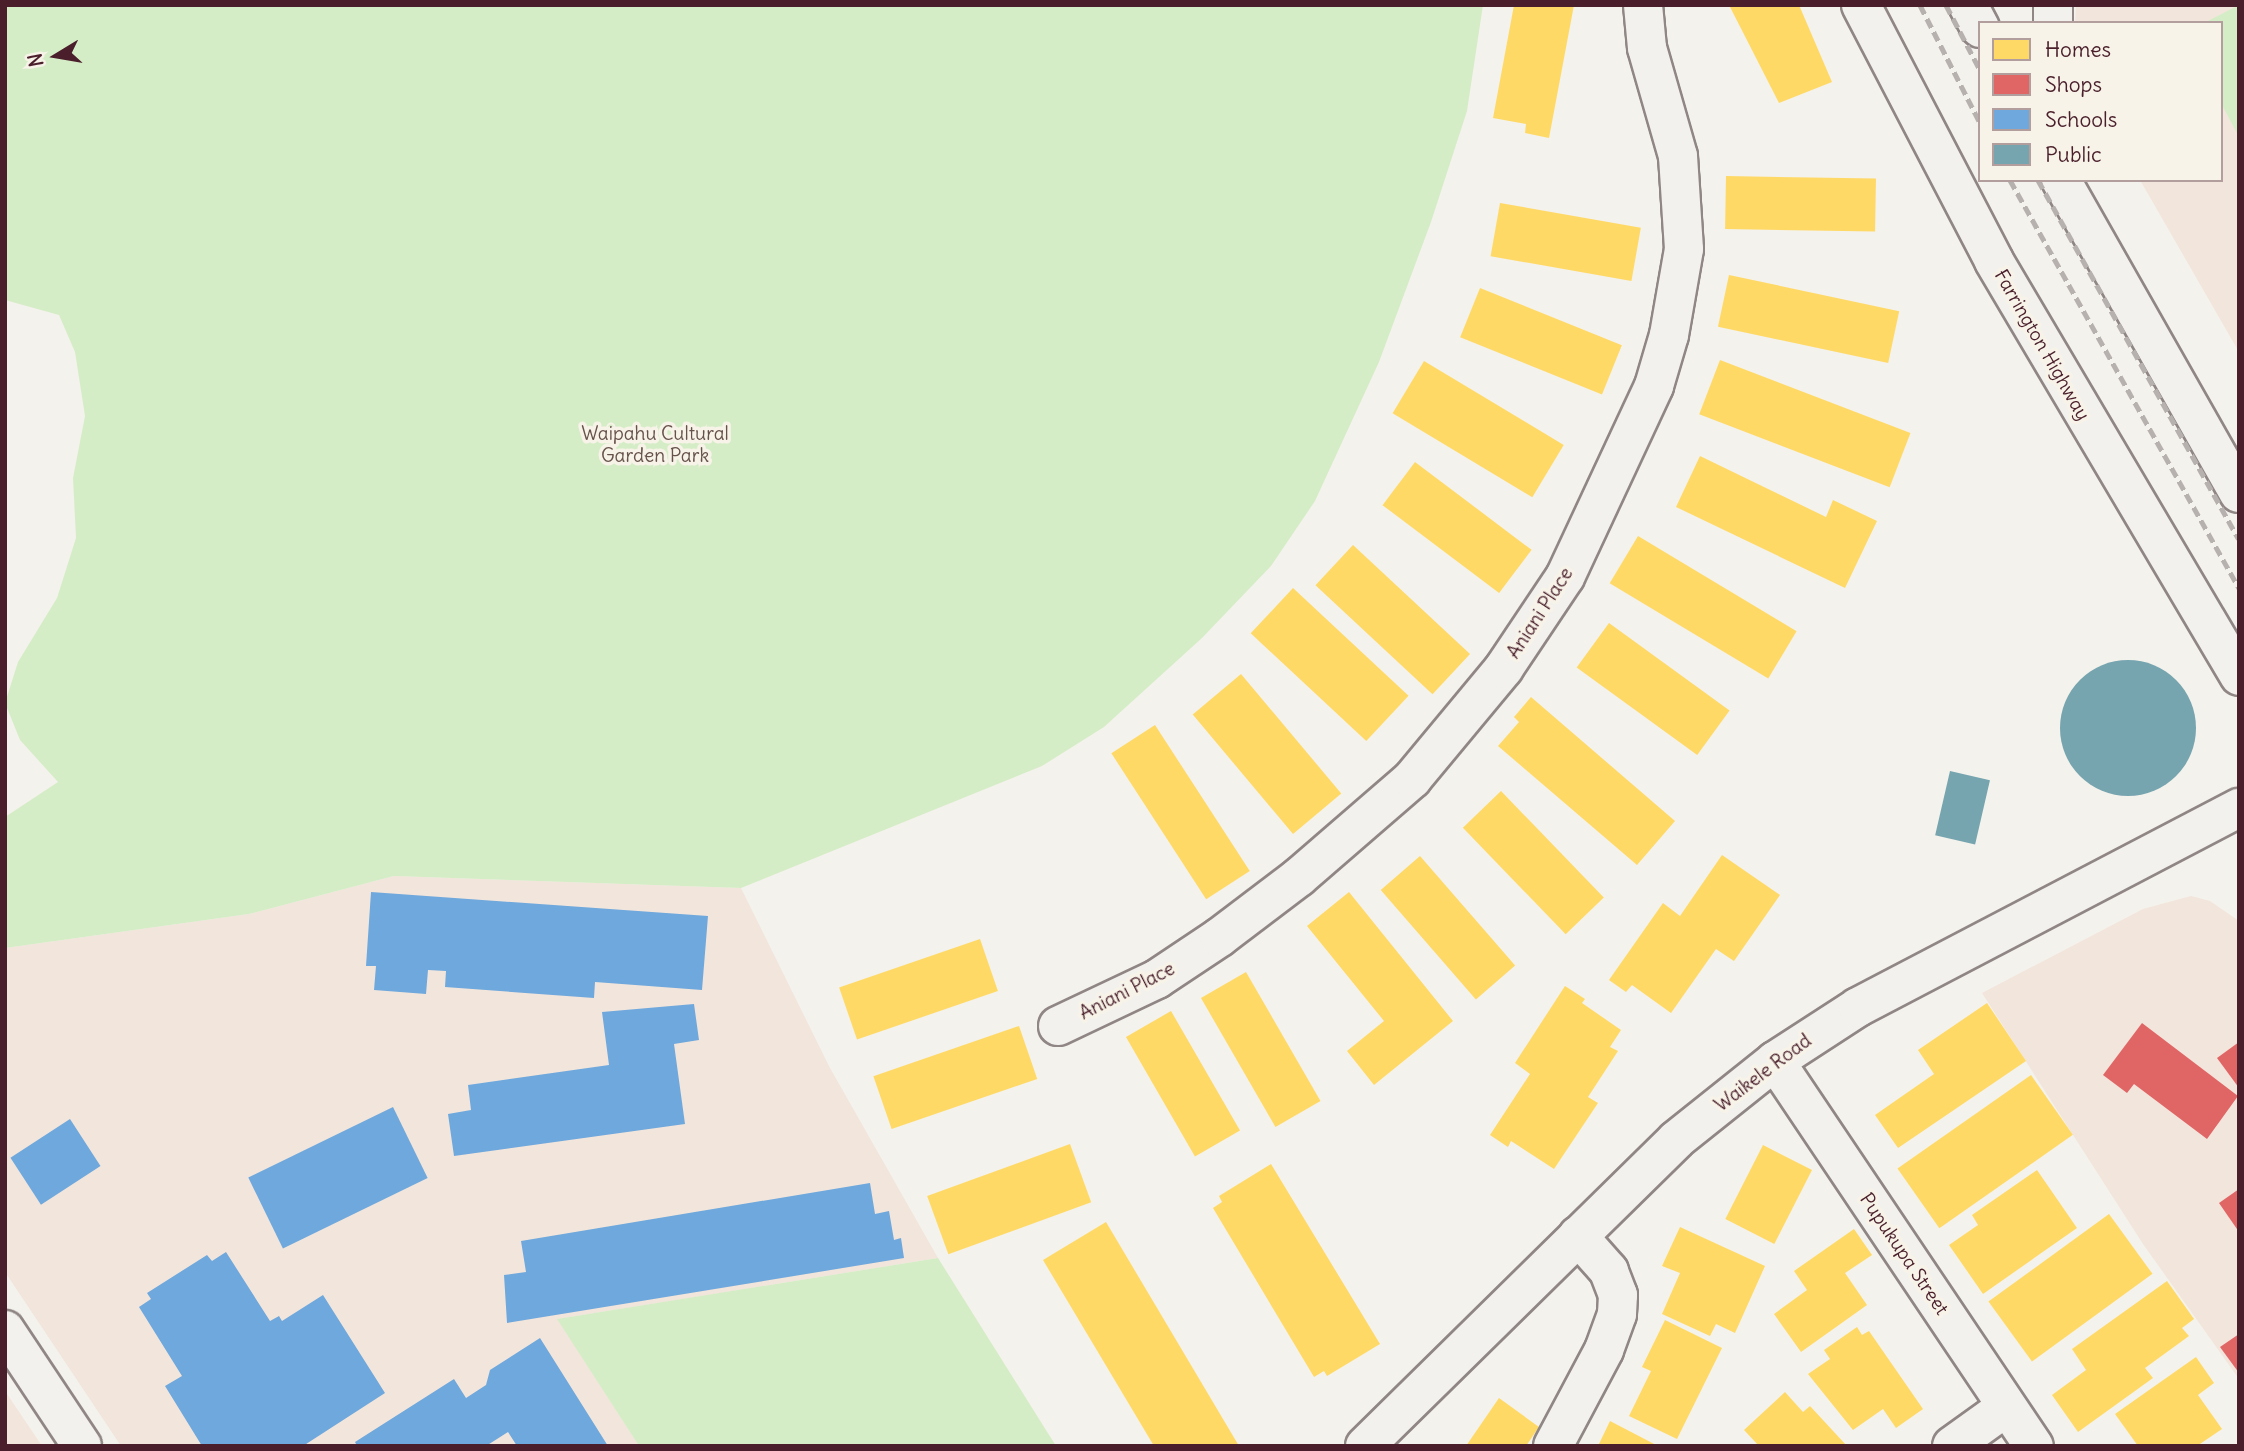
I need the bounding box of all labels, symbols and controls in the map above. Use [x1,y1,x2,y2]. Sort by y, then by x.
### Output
north arrow [21,21,91,91]
legend [1978,21,2223,182]
text: Homes [2045,36,2111,63]
text: N [22,51,48,69]
text: Shops [2045,71,2102,98]
text: Schools [2045,106,2117,133]
text: Public [2045,141,2102,168]
street label: Farrington Highway [1990,265,2094,425]
park label: Waipahu Cultural Garden Park [581,423,729,467]
street label: Aniani Place [1502,563,1578,663]
street label: Aniani Place [1075,957,1179,1025]
street label: Waikele Road [1710,1029,1816,1117]
street label: Pupukupa Street [1855,1189,1953,1319]

